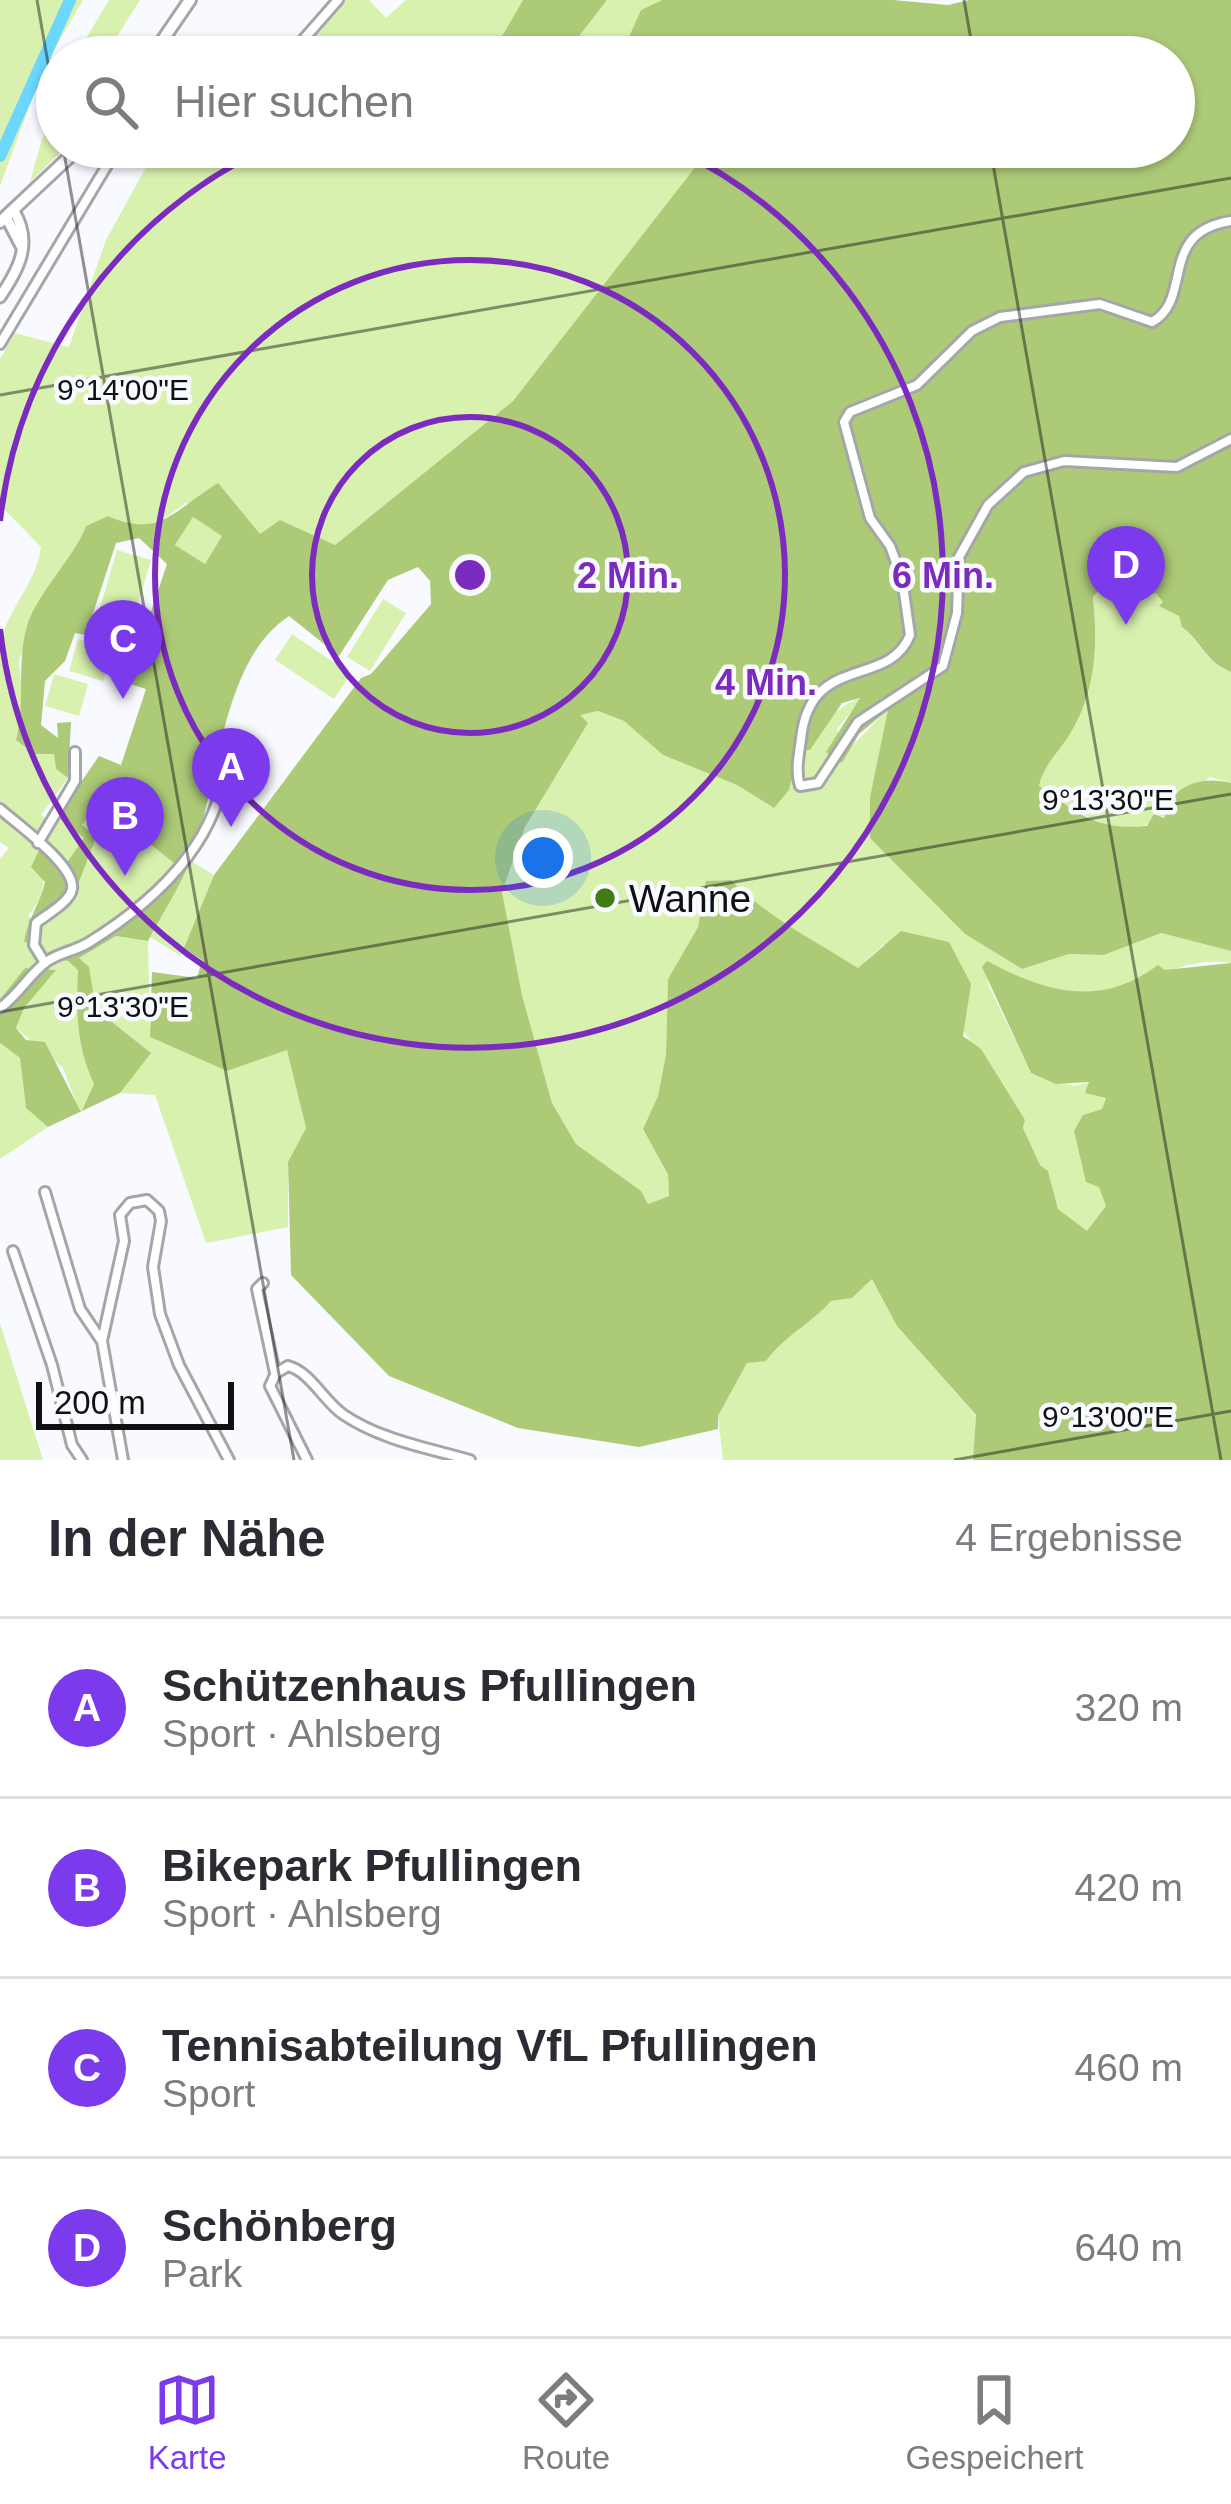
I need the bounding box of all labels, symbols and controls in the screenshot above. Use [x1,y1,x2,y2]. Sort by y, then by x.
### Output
search box [36,36,1195,168]
icon: search [78,69,144,135]
text: Hier suchen [174,76,414,127]
text: 9°14'00"E [57,373,189,406]
pin: D [1087,526,1165,625]
centre of rings [449,554,491,596]
text: 2 Min. [577,555,679,596]
text: 6 Min. [892,555,994,596]
pin: C [84,600,162,699]
text: 4 Min. [715,662,817,703]
pin: A [192,728,270,827]
pin: B [86,777,164,876]
text: 9°13'30"E [1042,783,1174,816]
your location [513,828,573,888]
place label: Wanne [629,877,751,920]
marker: Wanne [592,885,618,911]
text: 9°13'30"E [57,990,189,1023]
scale bar [36,1376,234,1429]
text: 200 m [54,1384,146,1421]
text: 9°13'00"E [1042,1400,1174,1433]
text: In der Nähe [48,1510,326,1567]
text: 4 Ergebnisse [955,1516,1183,1559]
text: Schützenhaus Pfullingen [162,1660,697,1711]
text: A [73,1686,101,1729]
text: 320 m [1075,1686,1183,1729]
text: Sport · Ahlsberg [162,1712,442,1755]
text: Bikepark Pfullingen [162,1840,582,1891]
text: B [73,1866,101,1909]
text: 420 m [1075,1866,1183,1909]
text: Sport · Ahlsberg [162,1892,442,1935]
text: Tennisabteilung VfL Pfullingen [162,2020,818,2071]
text: C [73,2046,101,2089]
text: 460 m [1075,2046,1183,2089]
text: Sport [162,2072,255,2115]
text: Schönberg [162,2200,397,2251]
text: D [73,2226,101,2269]
text: 640 m [1075,2226,1183,2269]
text: Park [162,2252,242,2295]
tab: Karte [148,2367,227,2477]
tab: Route [522,2367,610,2477]
tab: Gespeichert [905,2367,1083,2477]

